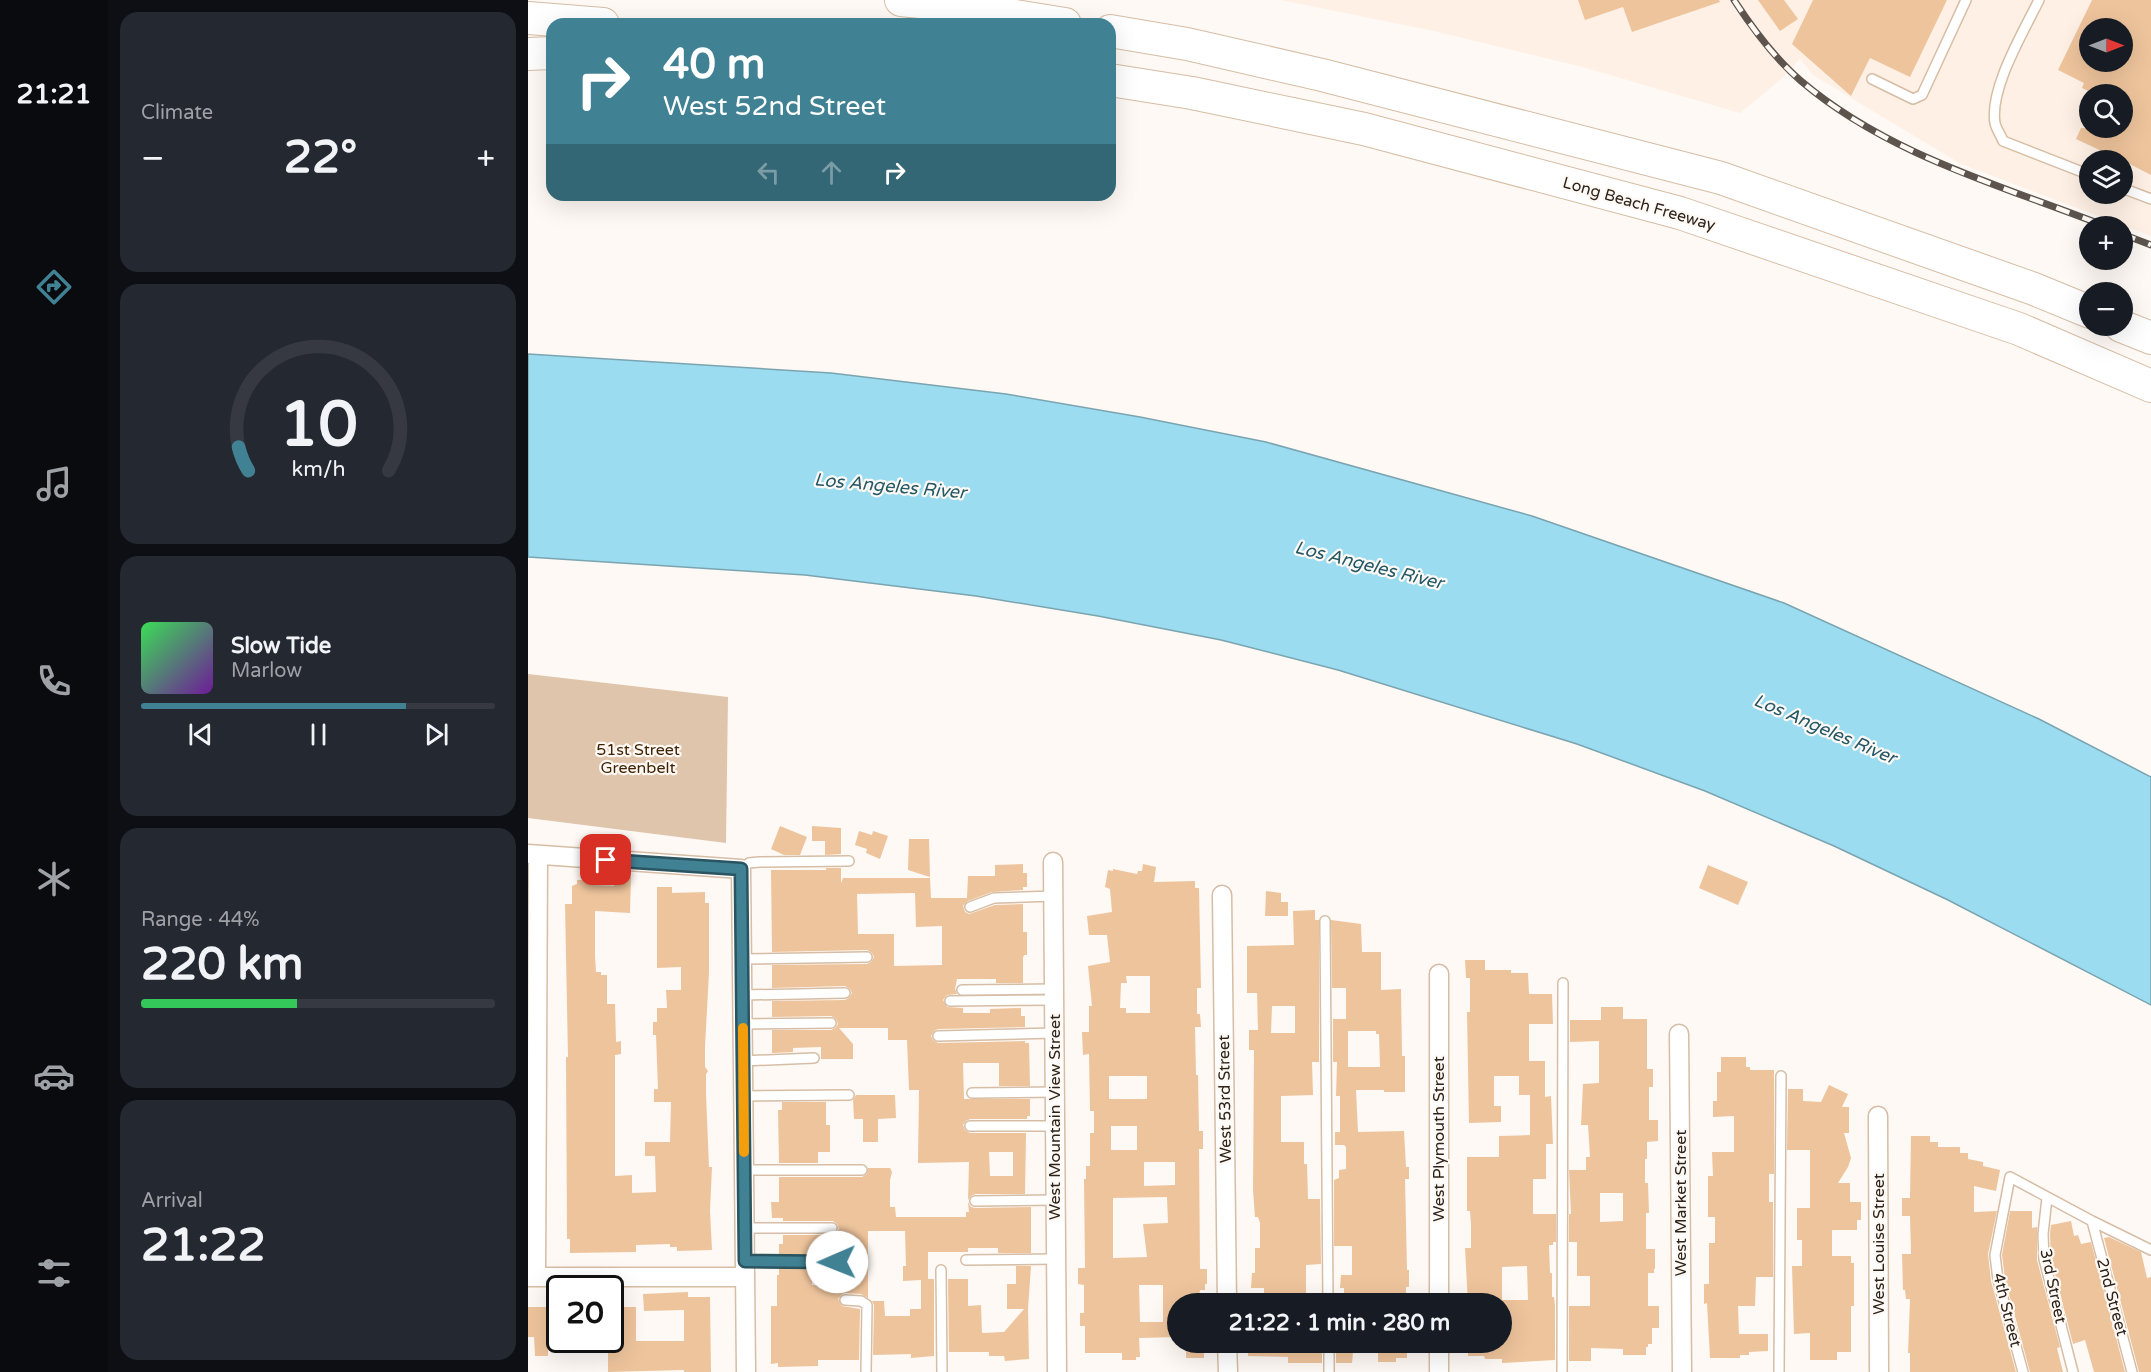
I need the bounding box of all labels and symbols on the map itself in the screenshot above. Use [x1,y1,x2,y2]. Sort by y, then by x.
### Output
north arrow [2079,18,2133,72]
street label: Long Beach Freeway [1560,173,1718,235]
water label: Los Angeles River [813,468,969,504]
water label: Los Angeles River [1292,536,1448,595]
water label: Los Angeles River [1751,689,1901,770]
park label: 51st Street Greenbelt [596,740,680,778]
pin [580,834,631,885]
street label: West Mountain View Street [1045,1014,1065,1220]
street label: West 53rd Street [1214,1035,1236,1163]
street label: West Plymouth Street [1429,1056,1449,1222]
street label: West Market Street [1671,1130,1691,1276]
street label: West Louise Street [1869,1173,1889,1315]
position arrow [805,1230,869,1294]
street label: 3rd Street [2035,1247,2071,1325]
street label: 2nd Street [2092,1256,2132,1338]
street label: 4th Street [1988,1271,2026,1349]
speed limit sign: 20 [546,1275,624,1353]

